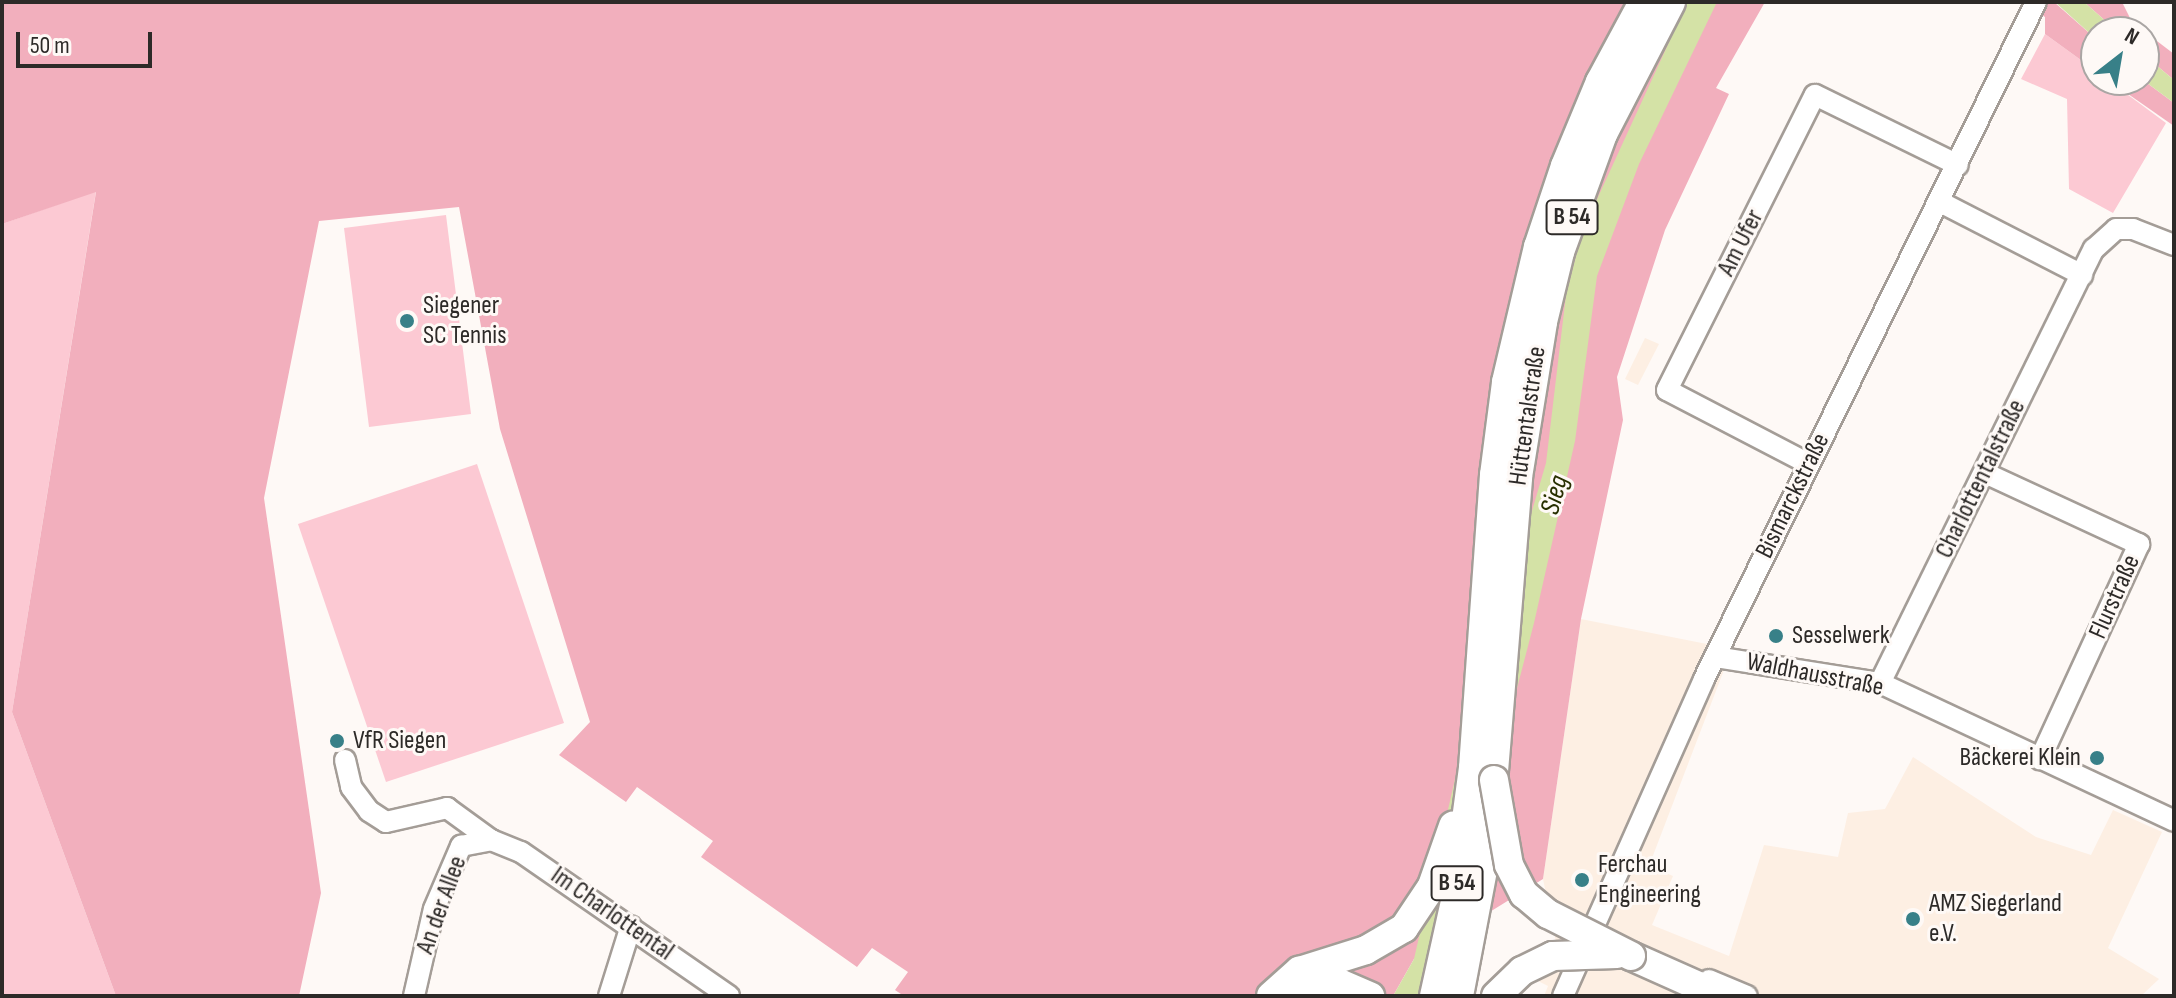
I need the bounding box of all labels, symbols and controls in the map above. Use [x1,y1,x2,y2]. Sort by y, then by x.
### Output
scale bar [20,16,156,66]
north arrow [2080,16,2160,96]
text: N [2120,22,2144,51]
text: 50 m [30,31,70,60]
road number: B 54 [1544,197,1600,237]
street label: Am Ufer [1711,205,1771,281]
place label: Siegener SC Tennis [423,290,507,352]
marker: Siegener SC Tennis [398,312,416,330]
street label: Hüttentalstraße [1503,345,1553,487]
street label: Charlottentalstraße [1929,395,2033,563]
street label: Bismarckstraße [1749,428,1837,564]
water label: Sieg [1533,472,1577,518]
street label: Flurstraße [2083,550,2147,644]
place label: Sesselwerk [1792,620,1890,652]
marker: Sesselwerk [1767,627,1785,645]
street label: Waldhausstraße [1744,646,1886,704]
place label: VfR Siegen [353,725,446,757]
marker: VfR Siegen [328,732,346,750]
place label: Bäckerei Klein [1959,742,2081,774]
marker: Bäckerei Klein [2088,749,2106,767]
place label: Ferchau Engineering [1598,849,1701,910]
street label: An der Allee [410,852,474,958]
street label: Im Charlottental [545,860,679,968]
road number: B 54 [1429,863,1485,903]
marker: Ferchau Engineering [1573,871,1591,889]
place label: AMZ Siegerland e.V. [1929,888,2062,950]
marker: AMZ Siegerland e.V. [1904,910,1922,928]

